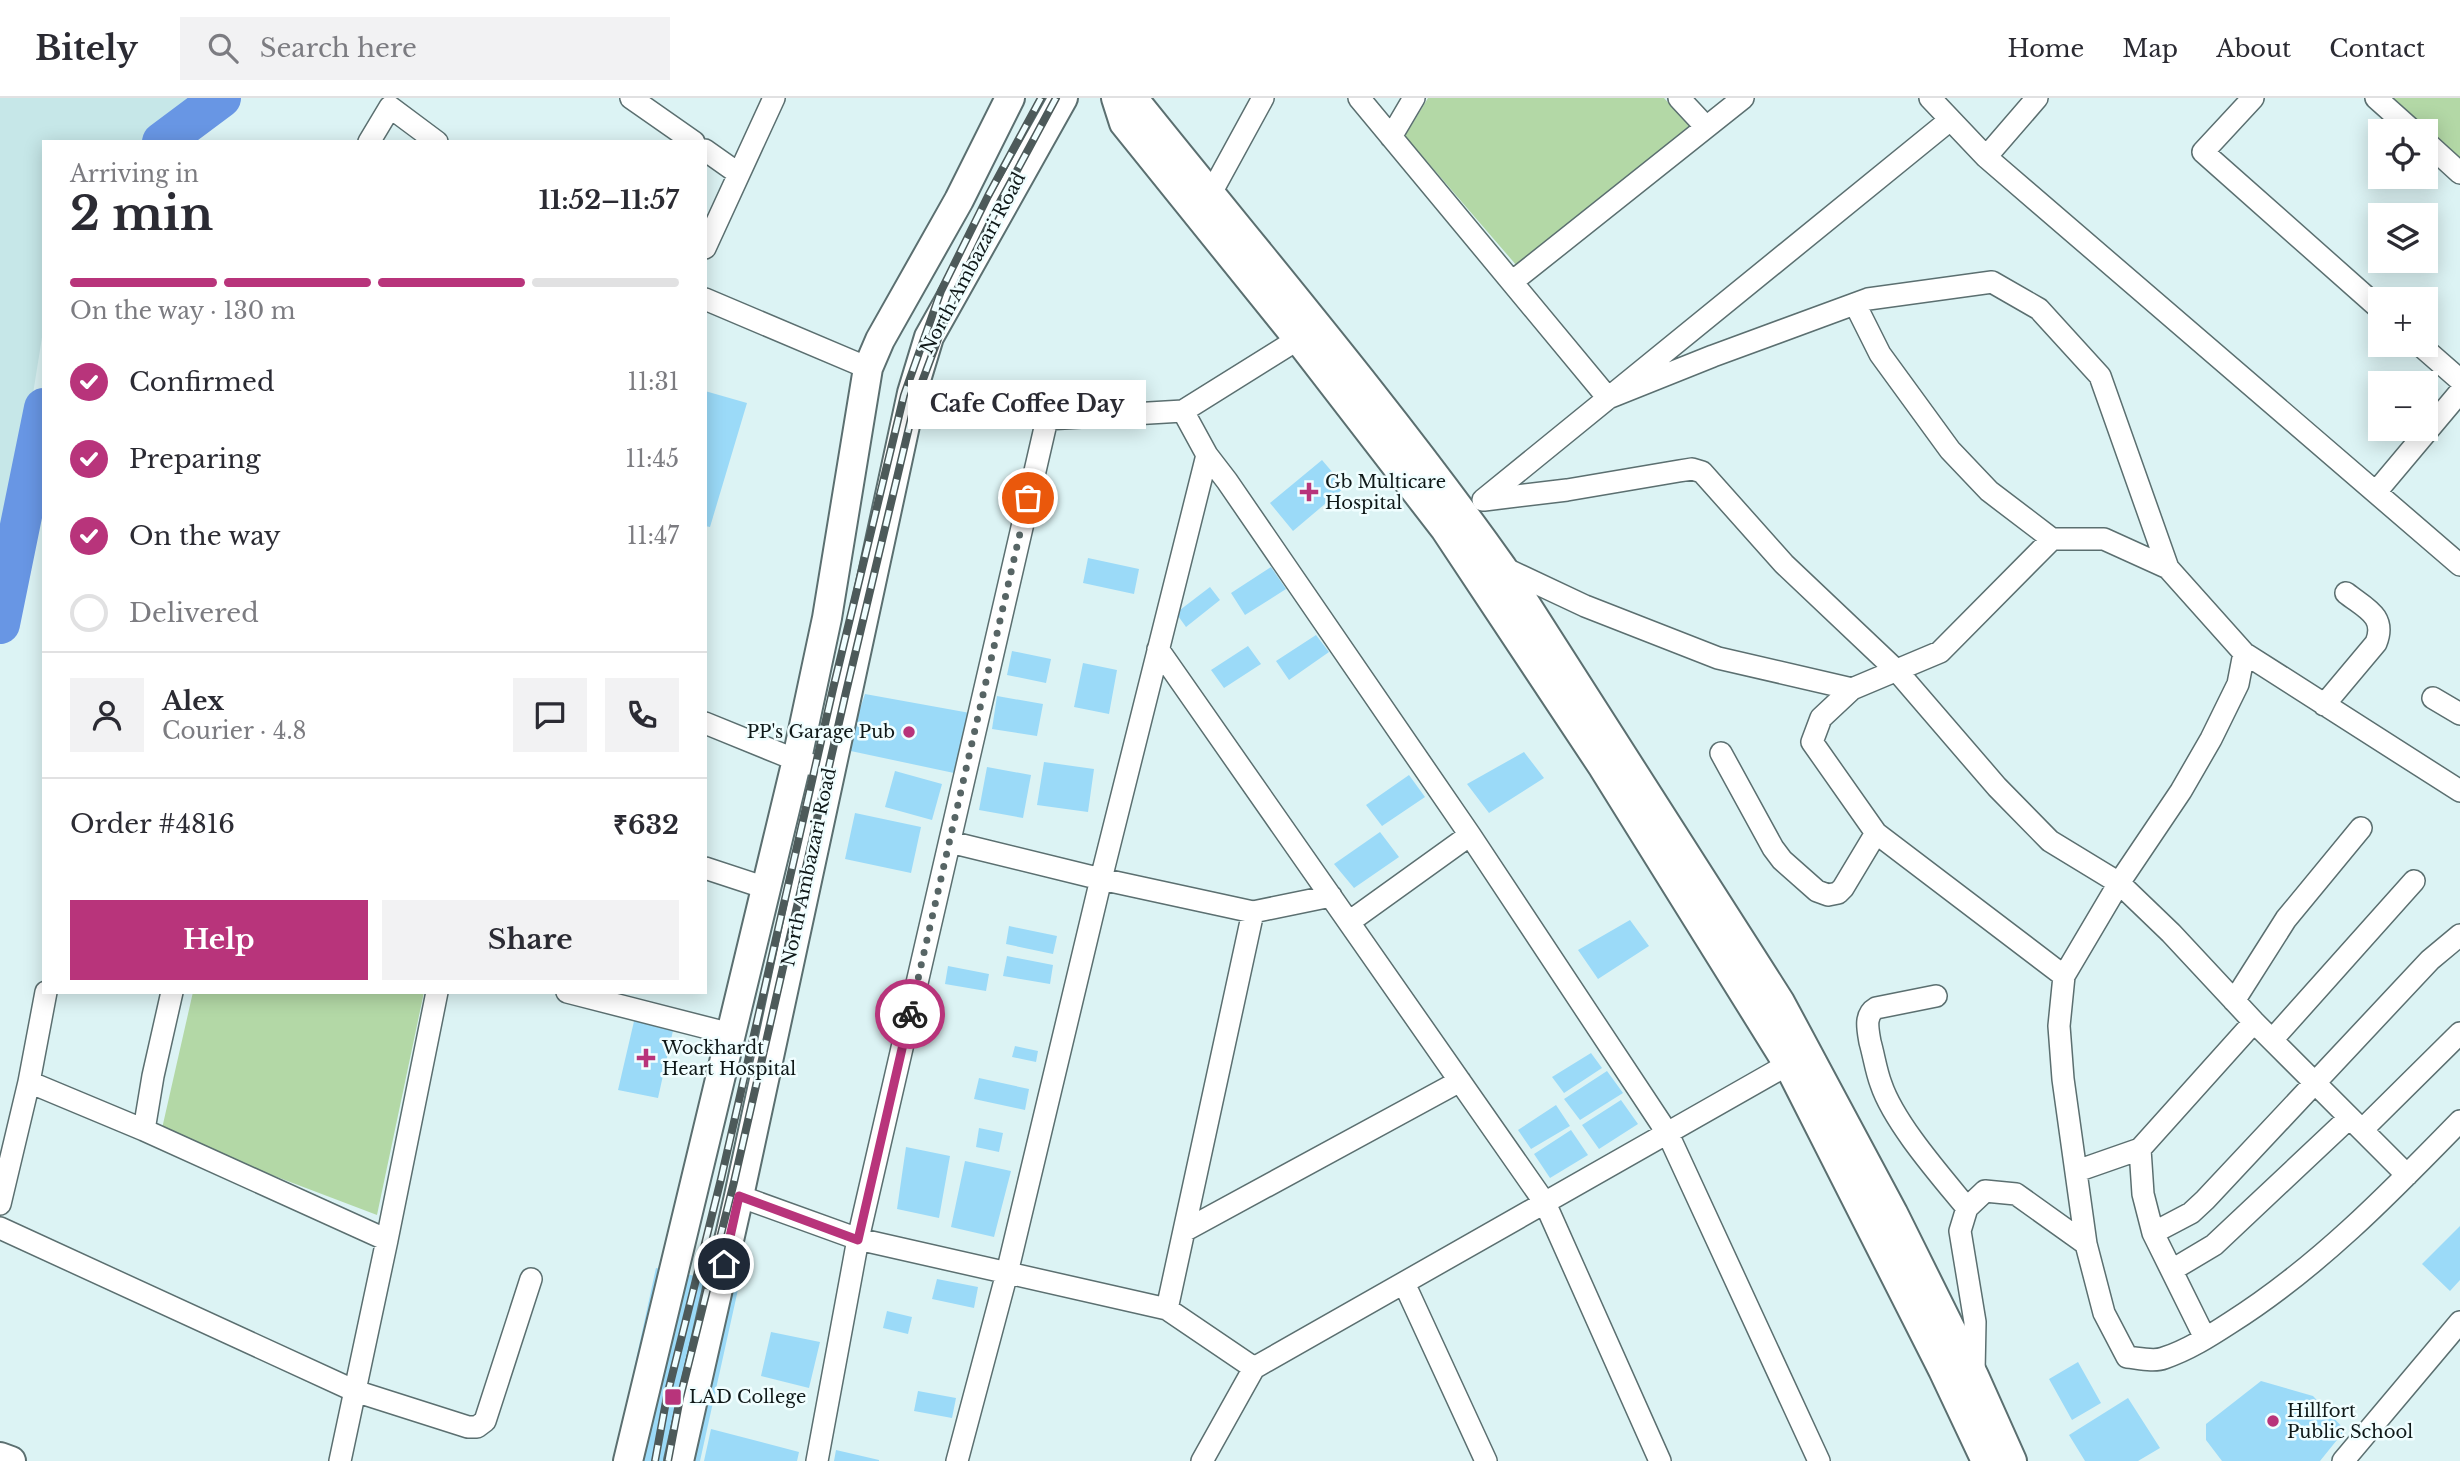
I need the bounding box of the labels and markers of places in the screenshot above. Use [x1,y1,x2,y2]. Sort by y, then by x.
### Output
callout: Cafe Coffee Day [909,379,1147,428]
pin [998,468,1058,528]
place label: Gb Multicare Hospital [1325,471,1446,514]
marker: Gb Multicare Hospital [1299,482,1319,502]
place label: PP's Garage Pub [747,721,895,743]
marker: PP's Garage Pub [901,724,917,740]
place label: Wockhardt Heart Hospital [661,1037,796,1080]
marker: Wockhardt Heart Hospital [636,1048,656,1068]
pin [694,1234,754,1294]
place label: LAD College [689,1386,806,1408]
marker: LAD College [663,1387,683,1407]
place label: Hillfort Public School [2287,1400,2413,1443]
marker: Hillfort Public School [2265,1413,2281,1429]

